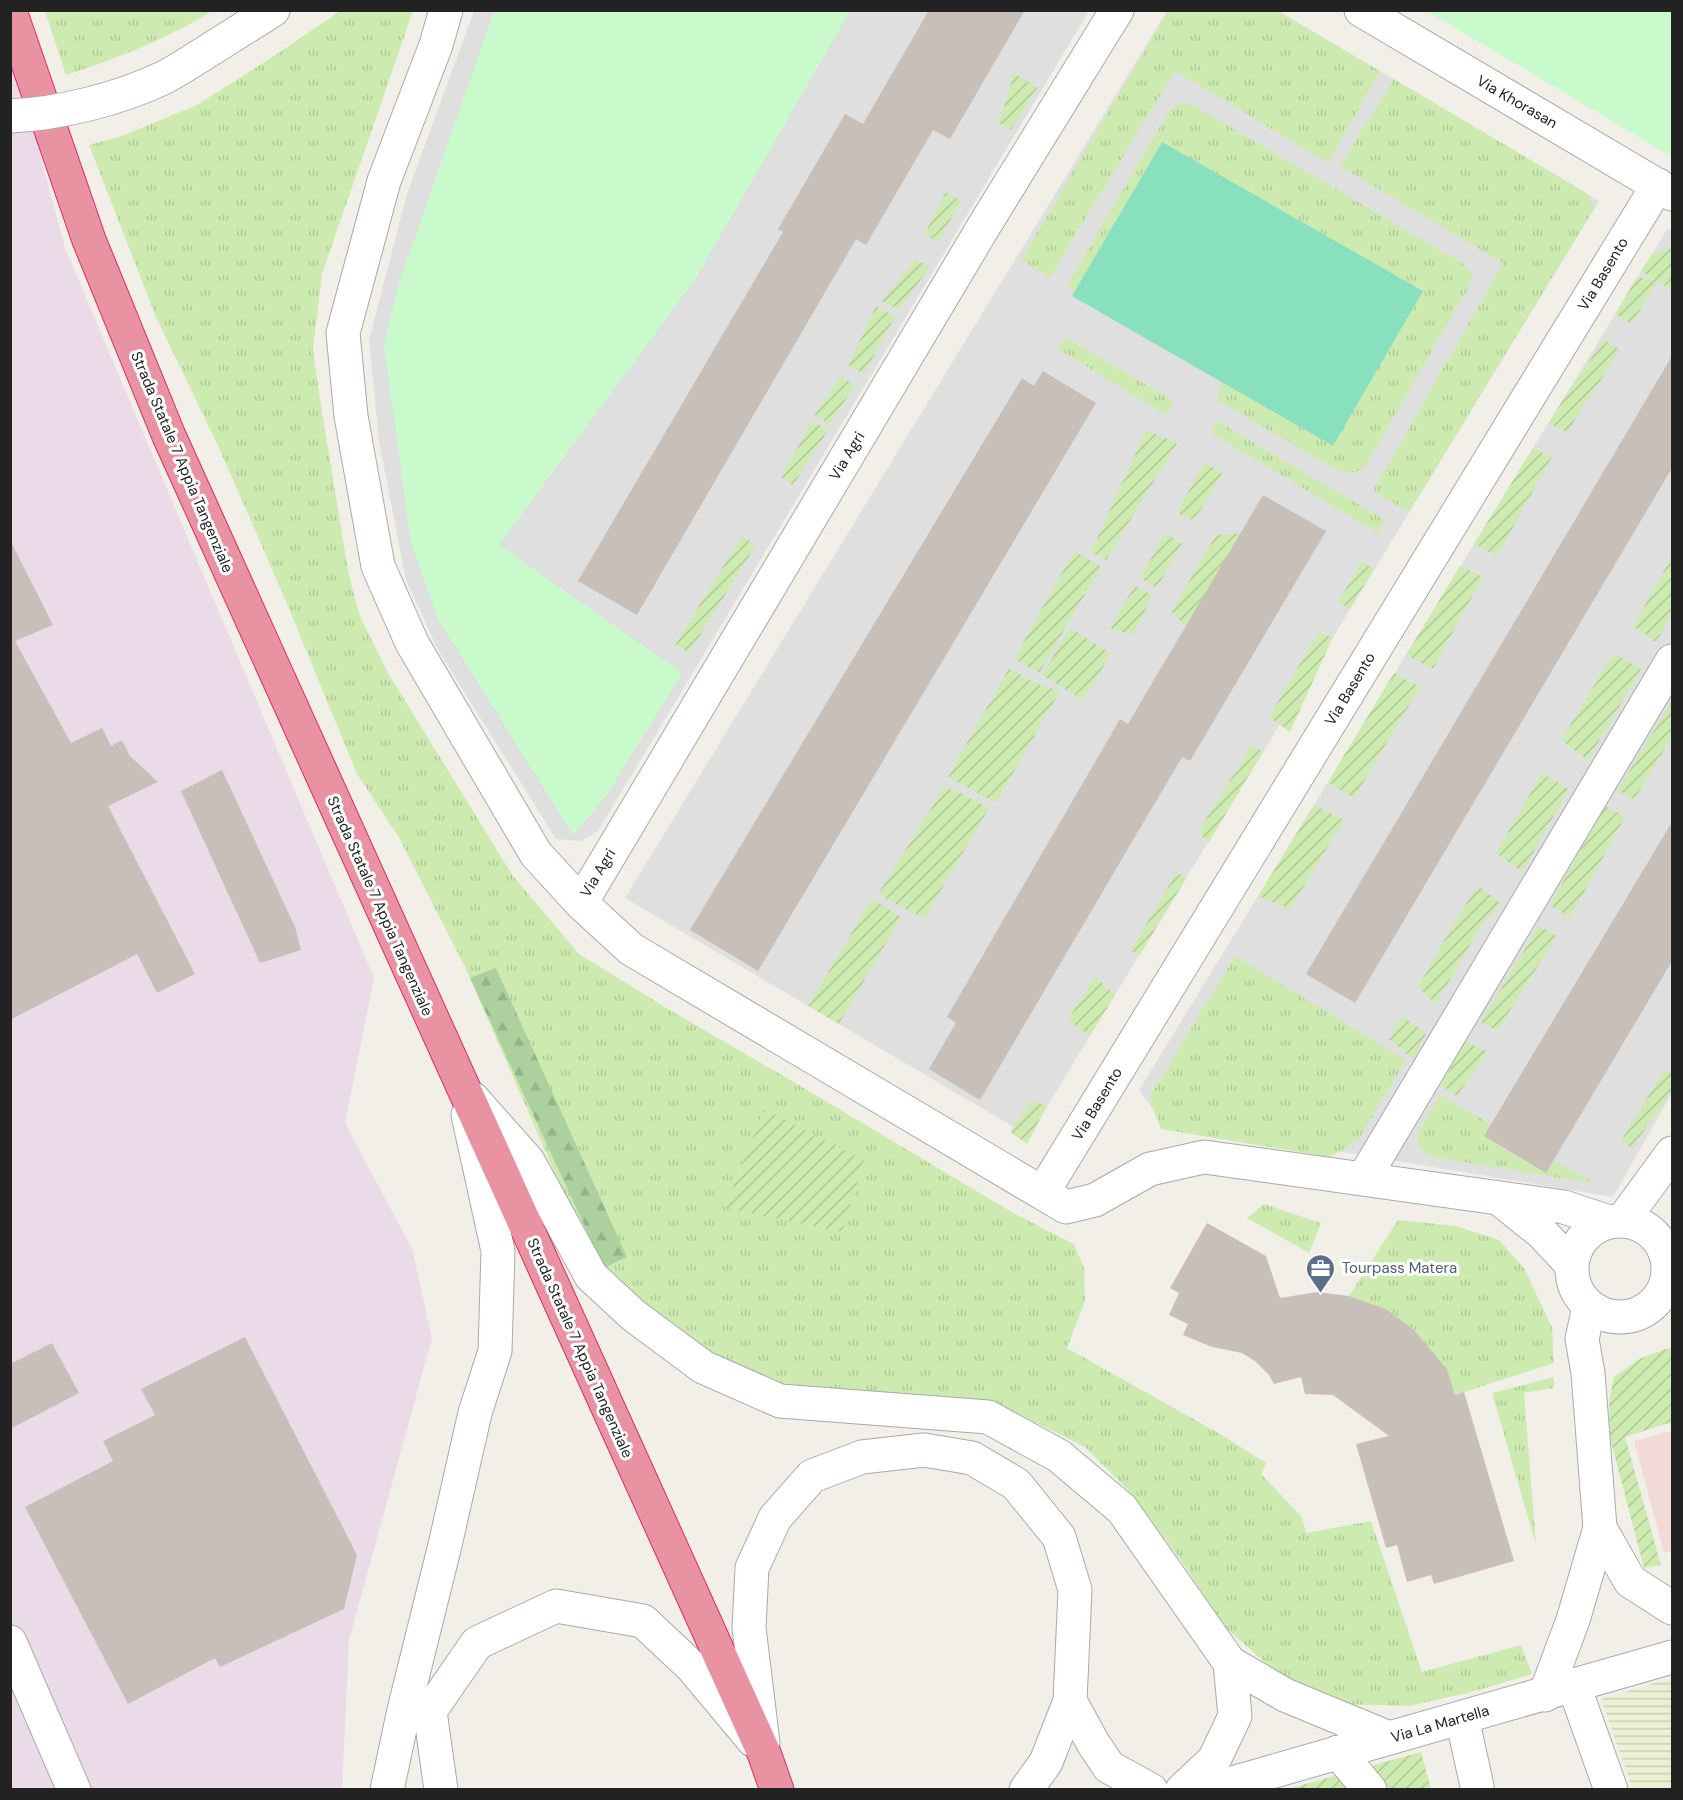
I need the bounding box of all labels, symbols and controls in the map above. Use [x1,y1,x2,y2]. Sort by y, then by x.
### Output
street label: Via Khorasan [1473,71,1561,133]
street label: Via Basento [1573,234,1633,314]
street label: Strada Statale 7 Appia Tangenziale [126,348,238,576]
street label: Via Agri [825,428,869,484]
street label: Via Basento [1320,649,1380,729]
street label: Strada Statale 7 Appia Tangenziale [322,793,438,1019]
street label: Via Agri [576,845,620,901]
street label: Via Basento [1067,1064,1127,1144]
street label: Strada Statale 7 Appia Tangenziale [522,1235,638,1461]
office icon: Tourpass Matera [1305,1252,1337,1294]
place label: Tourpass Matera [1342,1258,1457,1278]
street label: Via La Martella [1389,1700,1491,1748]

